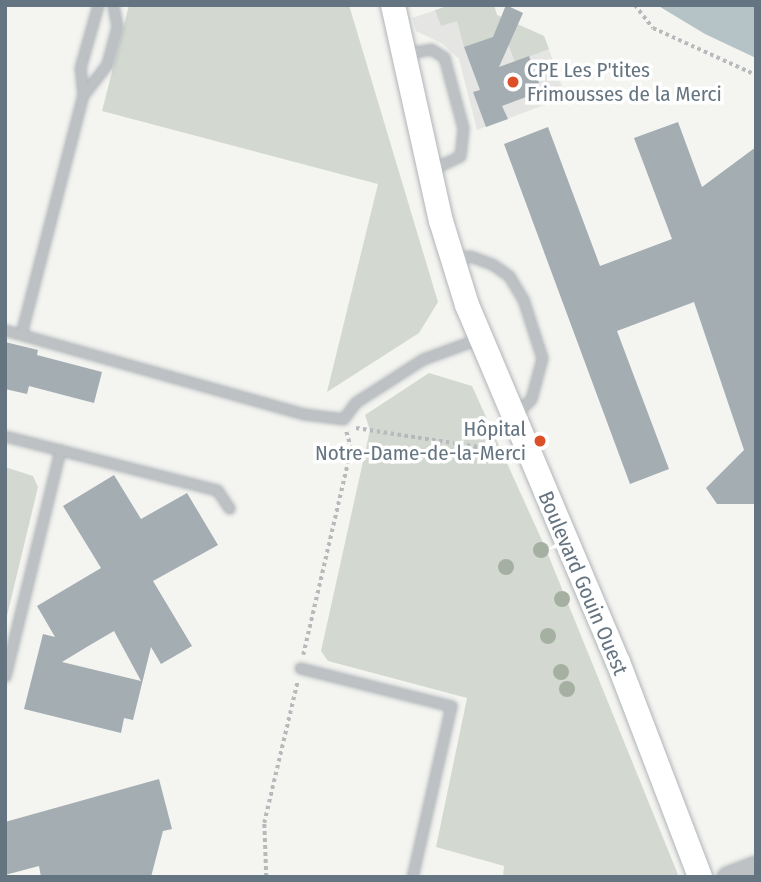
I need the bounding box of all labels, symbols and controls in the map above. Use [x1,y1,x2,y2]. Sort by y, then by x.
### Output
place label: CPE Les P'tites Frimousses de la Merci [527,57,722,107]
marker: CPE Les P'tites Frimousses de la Merci [505,74,521,90]
place label: Hôpital Notre-Dame-de-la-Merci [315,416,526,466]
marker: Hôpital Notre-Dame-de-la-Merci [532,433,548,449]
street label: Boulevard Gouin Ouest [533,487,633,679]

